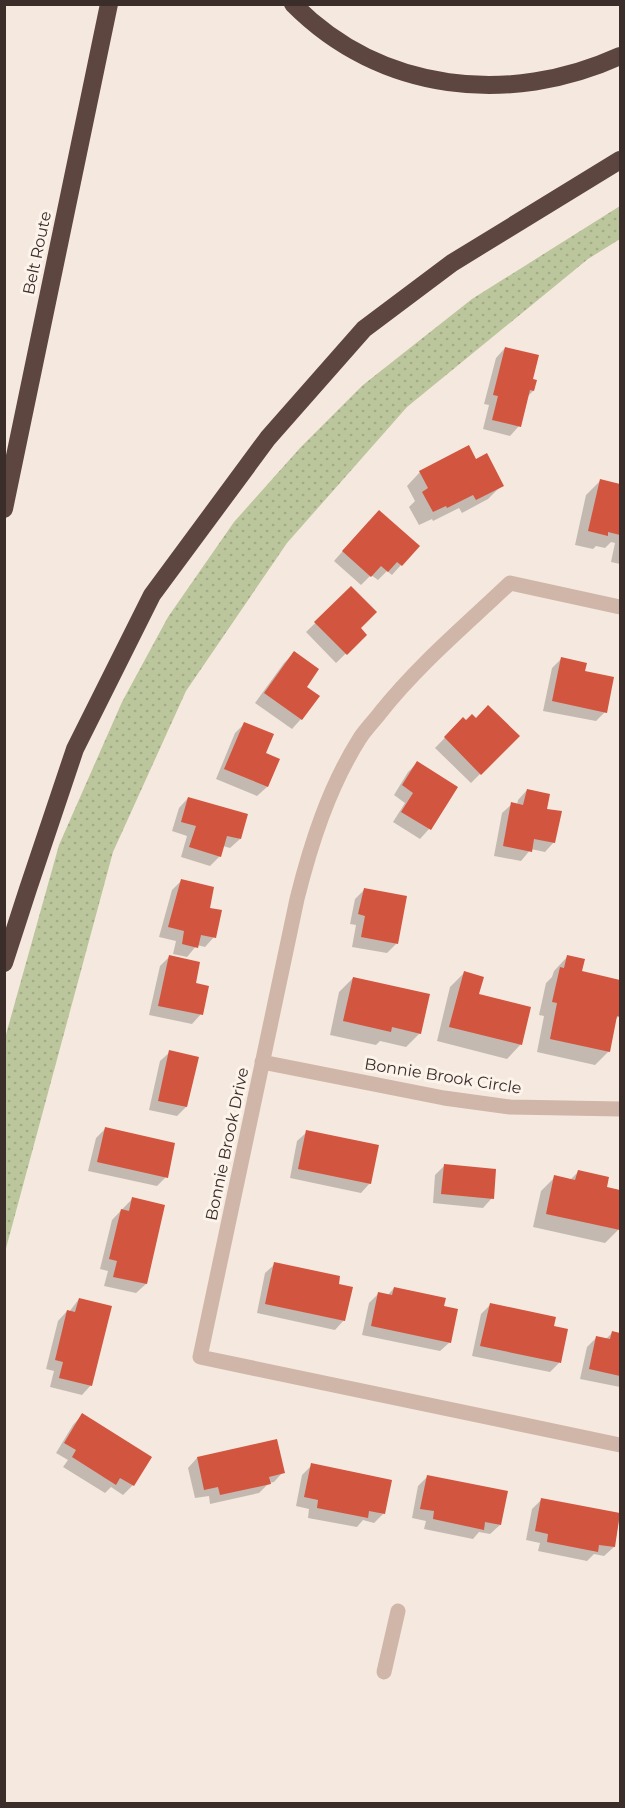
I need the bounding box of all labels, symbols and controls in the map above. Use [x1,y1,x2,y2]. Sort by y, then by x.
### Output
street label: Belt Route [19,210,55,296]
street label: Bonnie Brook Circle [363,1054,523,1098]
street label: Bonnie Brook Drive [202,1066,252,1222]

